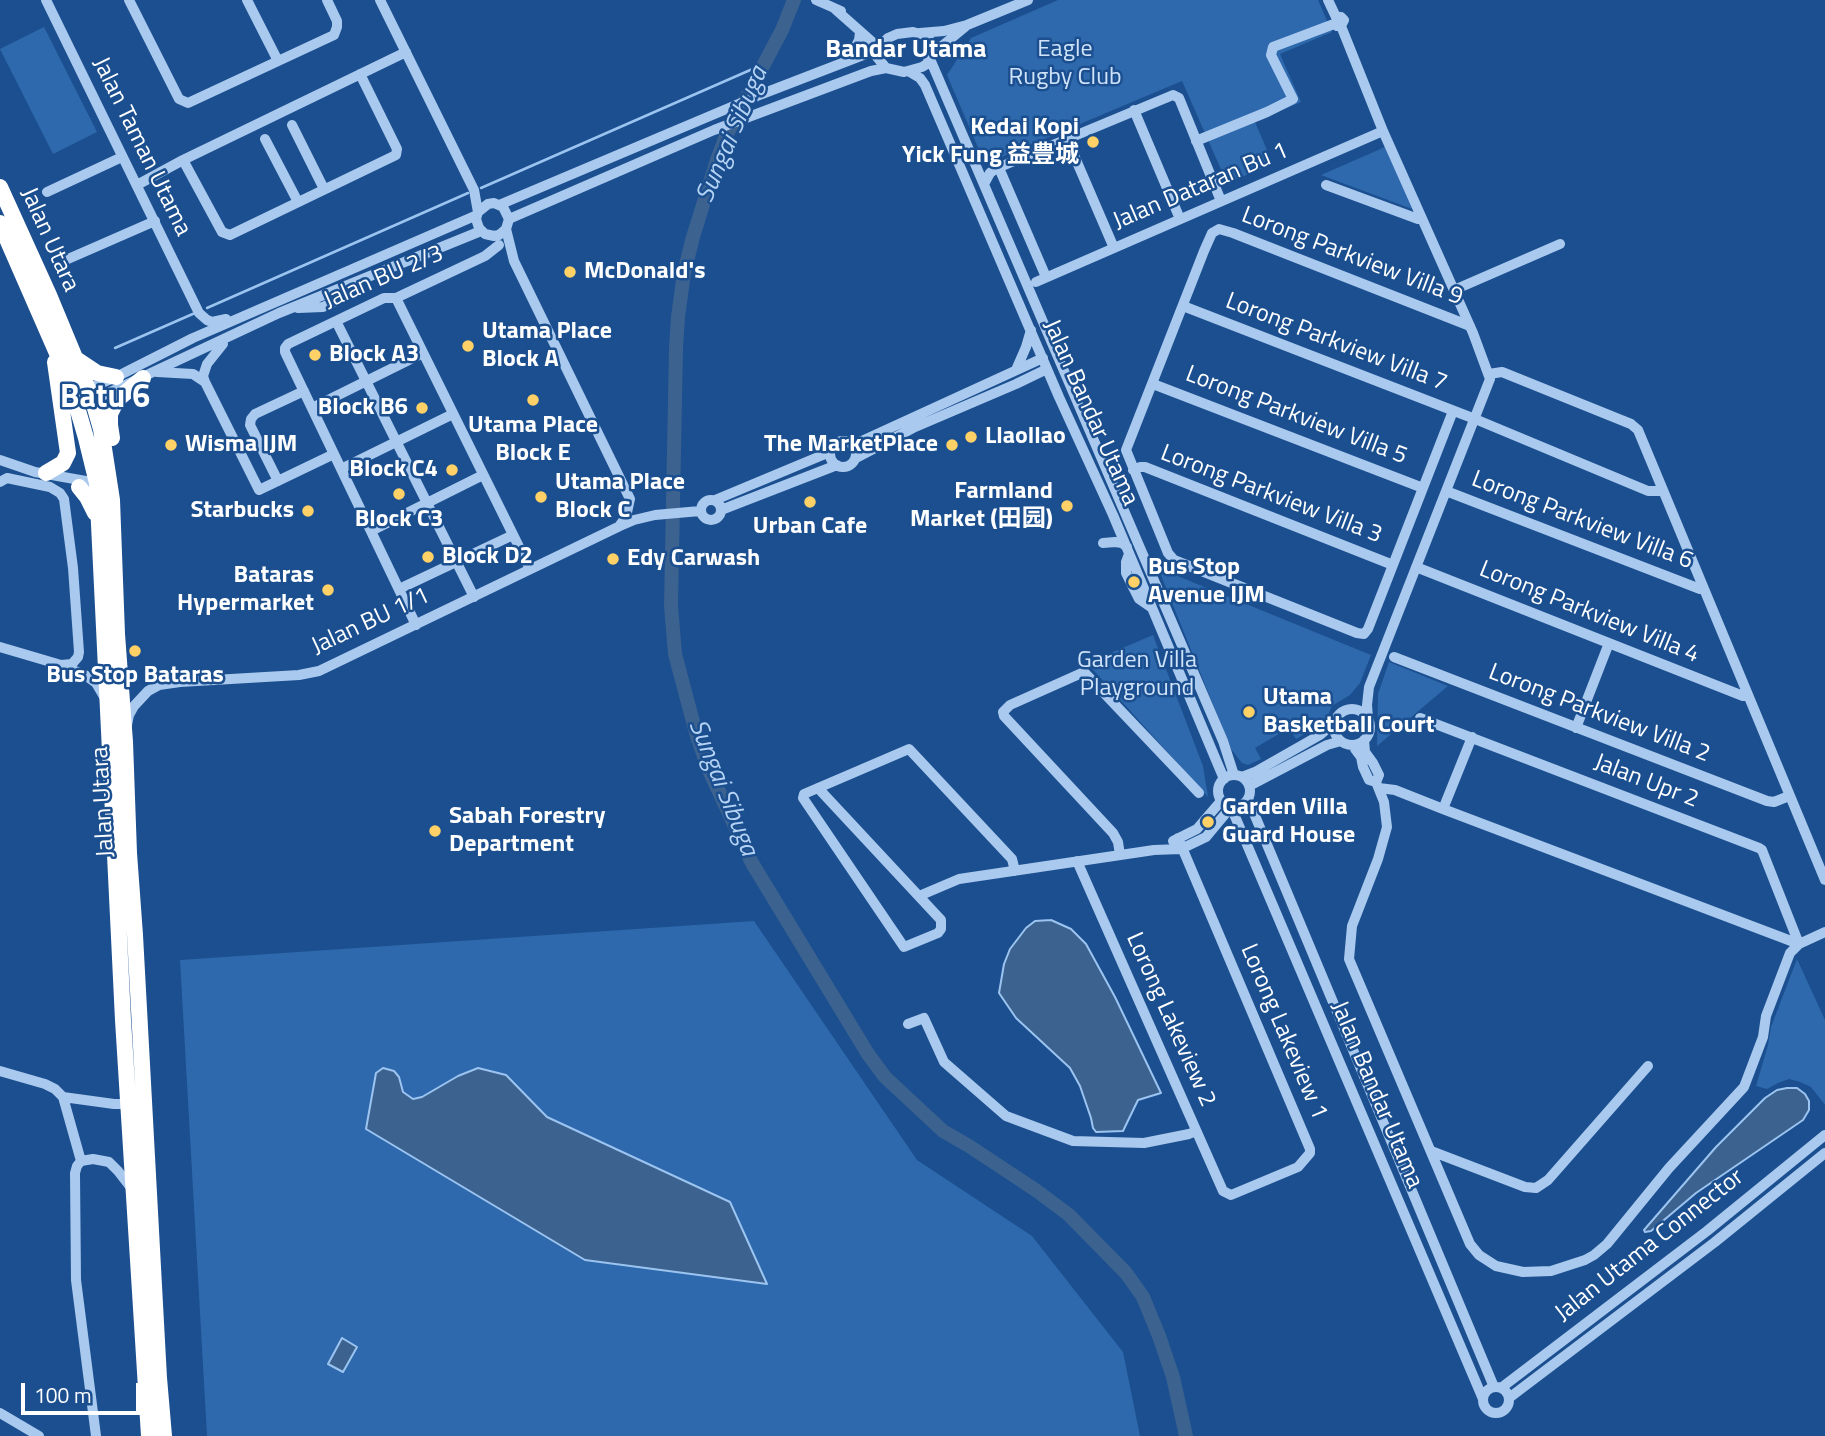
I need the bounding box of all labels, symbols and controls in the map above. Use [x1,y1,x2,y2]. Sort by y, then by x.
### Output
district label: Bandar Utama [825,35,987,67]
park label: Eagle Rugby Club [1008,36,1122,92]
street label: Jalan Taman Utama [85,53,197,241]
water label: Sungai Sibuga [690,62,776,208]
place label: Kedai Kopi Yick Fung 益豊城 [902,114,1079,170]
marker: Kedai Kopi Yick Fung 益豊城 [1085,134,1101,150]
street label: Jalan Dataran Bu 1 [1109,137,1293,237]
street label: Jalan Utara [13,183,85,297]
street label: Lorong Parkview Villa 9 [1237,202,1467,312]
street label: Jalan BU 2/3 [320,240,448,316]
place label: McDonald's [584,258,705,286]
marker: McDonald's [562,264,578,280]
street label: Lorong Parkview Villa 7 [1221,288,1451,398]
street label: Jalan Bandar Utama [1036,315,1144,511]
place label: Utama Place Block A [482,318,612,374]
marker: Utama Place Block A [460,338,476,354]
place label: Block A3 [329,341,419,369]
marker: Block A3 [307,347,323,363]
street label: Lorong Parkview Villa 5 [1181,361,1411,471]
district label: Batu 6 [60,380,150,418]
marker: Utama Place Block E [525,392,541,408]
place label: Block B6 [318,394,408,422]
marker: Block B6 [414,400,430,416]
place label: Utama Place Block E [468,412,598,468]
place label: Llaollao [985,423,1066,451]
marker: Llaollao [963,429,979,445]
place label: Wisma IJM [185,431,297,459]
place label: The MarketPlace [764,431,938,459]
marker: Wisma IJM [163,437,179,453]
marker: The MarketPlace [944,437,960,453]
street label: Lorong Parkview Villa 3 [1156,440,1386,550]
place label: Block C4 [349,456,438,484]
marker: Block C4 [444,462,460,478]
street label: Lorong Parkview Villa 6 [1467,466,1697,576]
place label: Utama Place Block C [555,469,685,525]
place label: Farmland Market (田园) [910,478,1053,534]
marker: Block C3 [391,486,407,502]
marker: Utama Place Block C [533,489,549,505]
marker: Urban Cafe [802,494,818,510]
place label: Starbucks [190,497,294,525]
marker: Farmland Market (田园) [1059,498,1075,514]
marker: Starbucks [300,503,316,519]
place label: Block C3 [355,506,443,534]
place label: Urban Cafe [753,513,867,541]
place label: Block D2 [442,543,533,571]
place label: Edy Carwash [627,545,760,573]
marker: Block D2 [420,549,436,565]
marker: Edy Carwash [605,551,621,567]
place label: Bus Stop Avenue IJM [1148,554,1265,610]
street label: Lorong Parkview Villa 4 [1475,556,1703,670]
place label: Bataras Hypermarket [177,562,314,618]
marker: Bus Stop Avenue IJM [1126,574,1142,590]
street label: Jalan BU 1/1 [307,582,435,662]
marker: Bataras Hypermarket [320,582,336,598]
marker: Bus Stop Bataras [127,643,143,659]
park label: Garden Villa Playground [1077,647,1197,703]
street label: Lorong Parkview Villa 2 [1484,659,1714,769]
place label: Bus Stop Bataras [46,662,224,690]
place label: Utama Basketball Court [1263,684,1434,740]
marker: Utama Basketball Court [1241,704,1257,720]
water label: Sungai Sibuga [680,715,764,861]
street label: Jalan Utara [87,746,121,858]
street label: Jalan Upr 2 [1590,749,1702,815]
place label: Garden Villa Guard House [1222,794,1355,850]
place label: Sabah Forestry Department [449,803,605,859]
marker: Garden Villa Guard House [1200,814,1216,830]
marker: Sabah Forestry Department [427,823,443,839]
street label: Lorong Lakeview 2 [1119,928,1221,1112]
street label: Lorong Lakeview 1 [1233,940,1333,1124]
street label: Jalan Bandar Utama [1324,997,1428,1193]
street label: Jalan Utama Connector [1550,1163,1750,1329]
scale bar [24,1370,144,1414]
text: 100 m [34,1379,91,1411]

